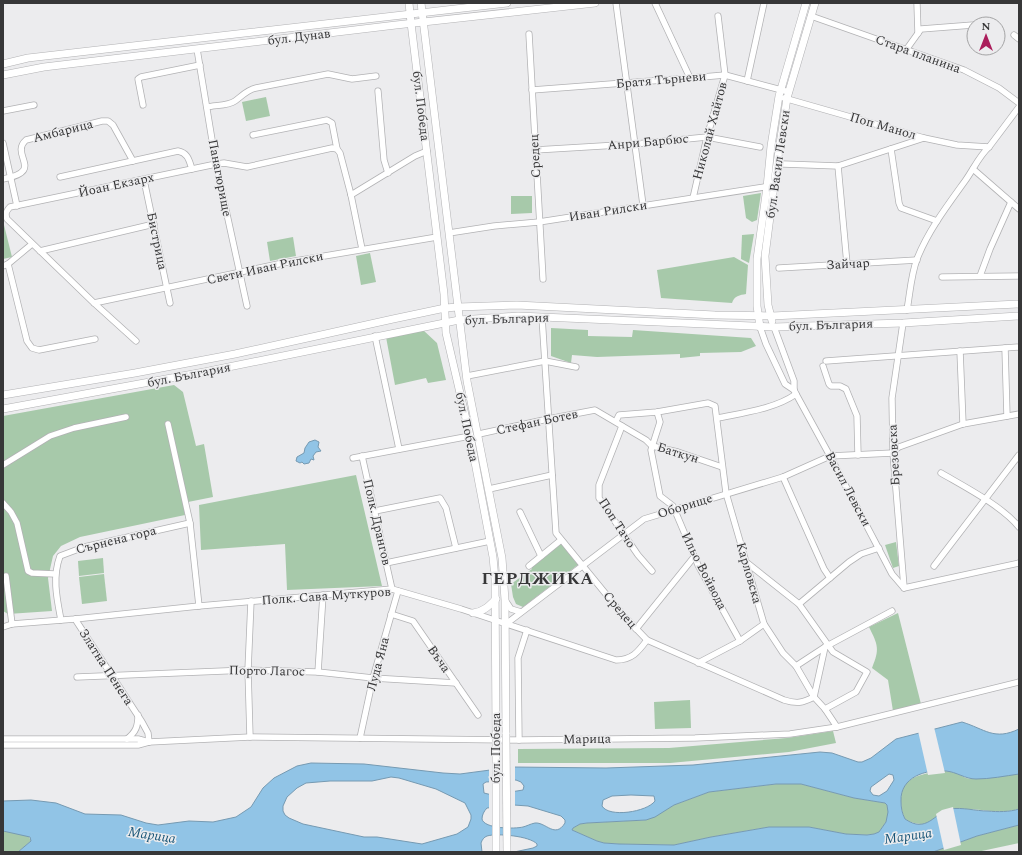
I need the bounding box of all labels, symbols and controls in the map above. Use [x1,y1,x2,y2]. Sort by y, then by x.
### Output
north arrow [966,16,1006,56]
text: N [982,18,991,35]
street label: бул. Дунав [267,23,332,51]
street label: Стара планина [872,29,964,79]
street label: Братя Търневи [615,66,707,94]
street label: бул. Победа [407,70,435,143]
street label: Николай Хайтов [687,79,733,182]
street label: Поп Манол [847,107,919,145]
street label: бул. Васил Левски [760,108,796,220]
street label: Амбарица [31,114,96,148]
street label: Анри Барбюс [607,128,689,156]
street label: Средец [524,133,546,179]
street label: Панагюрище [203,138,237,218]
street label: Йоан Екзарх [76,167,156,203]
street label: Иван Рилски [567,195,649,227]
street label: Бистрица [141,210,173,272]
street label: Свети Иван Рилски [205,246,325,290]
street label: Зайчар [826,253,870,275]
street label: бул. България [464,308,550,330]
street label: бул. България [788,314,874,336]
street label: бул. България [146,357,232,393]
street label: бул. Победа [450,390,484,464]
street label: Стефан Ботев [494,403,580,440]
street label: Брезовска [882,423,906,486]
street label: Баткун [655,437,702,469]
street label: Васил Левски [820,448,876,530]
street label: Полк. Дрангов [357,477,397,568]
street label: Оборище [655,488,715,524]
street label: Поп Тачо [593,494,641,552]
street label: Сърнена гора [74,520,159,560]
street label: Ильо Войвода [676,529,732,614]
street label: Карловска [731,540,767,607]
district label: ГЕРДЖИКА [482,566,594,592]
street label: Полк. Сава Муткуров [261,581,392,610]
street label: Средец [598,587,642,633]
street label: Златна Пенега [74,625,139,710]
street label: Луда Яна [361,634,395,693]
street label: Въча [422,641,456,677]
street label: Порто Лагос [229,660,305,682]
street label: бул. Победа [486,712,506,783]
street label: Марица [563,729,612,749]
water label: Марица [127,821,177,849]
water label: Марица [883,822,933,850]

